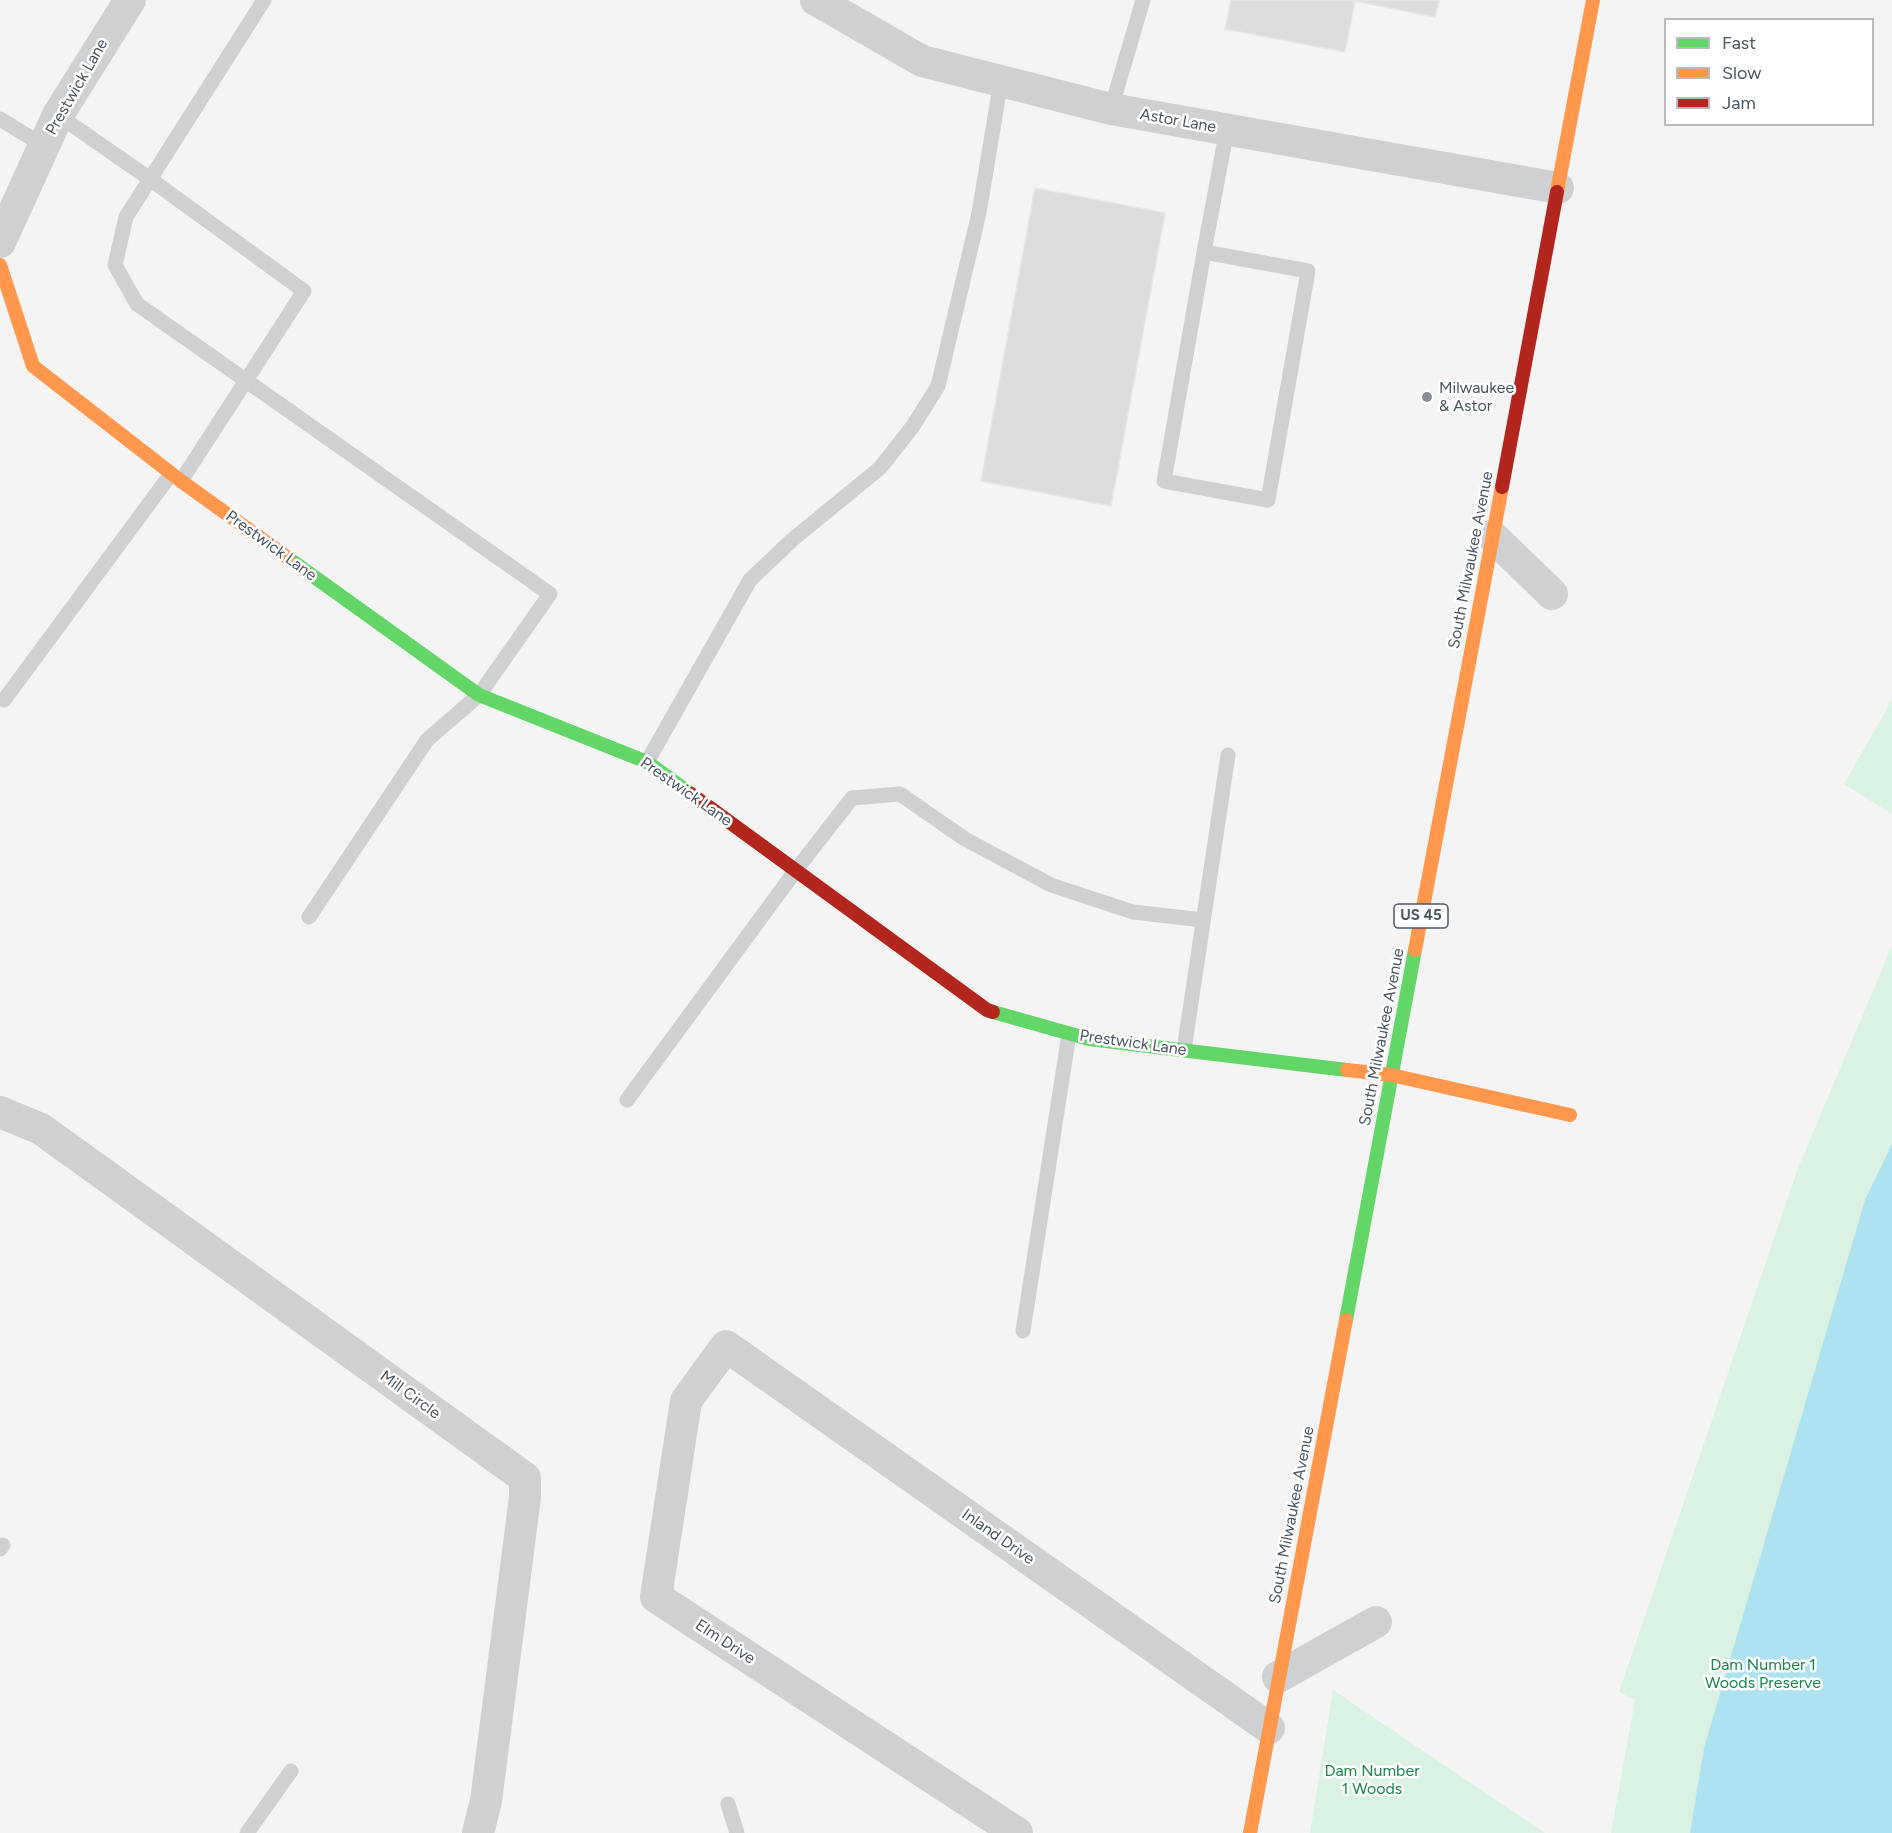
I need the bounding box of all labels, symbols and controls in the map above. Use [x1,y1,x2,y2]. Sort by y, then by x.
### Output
legend [1664,18,1874,126]
text: Fast [1722,32,1756,54]
street label: Prestwick Lane [42,36,112,138]
text: Slow [1722,62,1761,84]
text: Jam [1722,92,1756,114]
street label: Astor Lane [1138,105,1218,137]
place label: Milwaukee & Astor [1439,378,1514,416]
marker: Milwaukee & Astor [1420,390,1434,404]
street label: South Milwaukee Avenue [1444,470,1498,650]
street label: Prestwick Lane [222,507,320,585]
street label: Prestwick Lane [636,753,736,831]
road number: US 45 [1394,904,1448,928]
street label: South Milwaukee Avenue [1355,947,1409,1127]
street label: Prestwick Lane [1078,1026,1188,1060]
street label: Mill Circle [376,1367,444,1423]
street label: South Milwaukee Avenue [1265,1425,1319,1605]
street label: Inland Drive [958,1505,1038,1569]
street label: Elm Drive [691,1616,759,1668]
park label: Dam Number 1 Woods Preserve [1705,1655,1821,1693]
park label: Dam Number 1 Woods [1324,1761,1420,1799]

